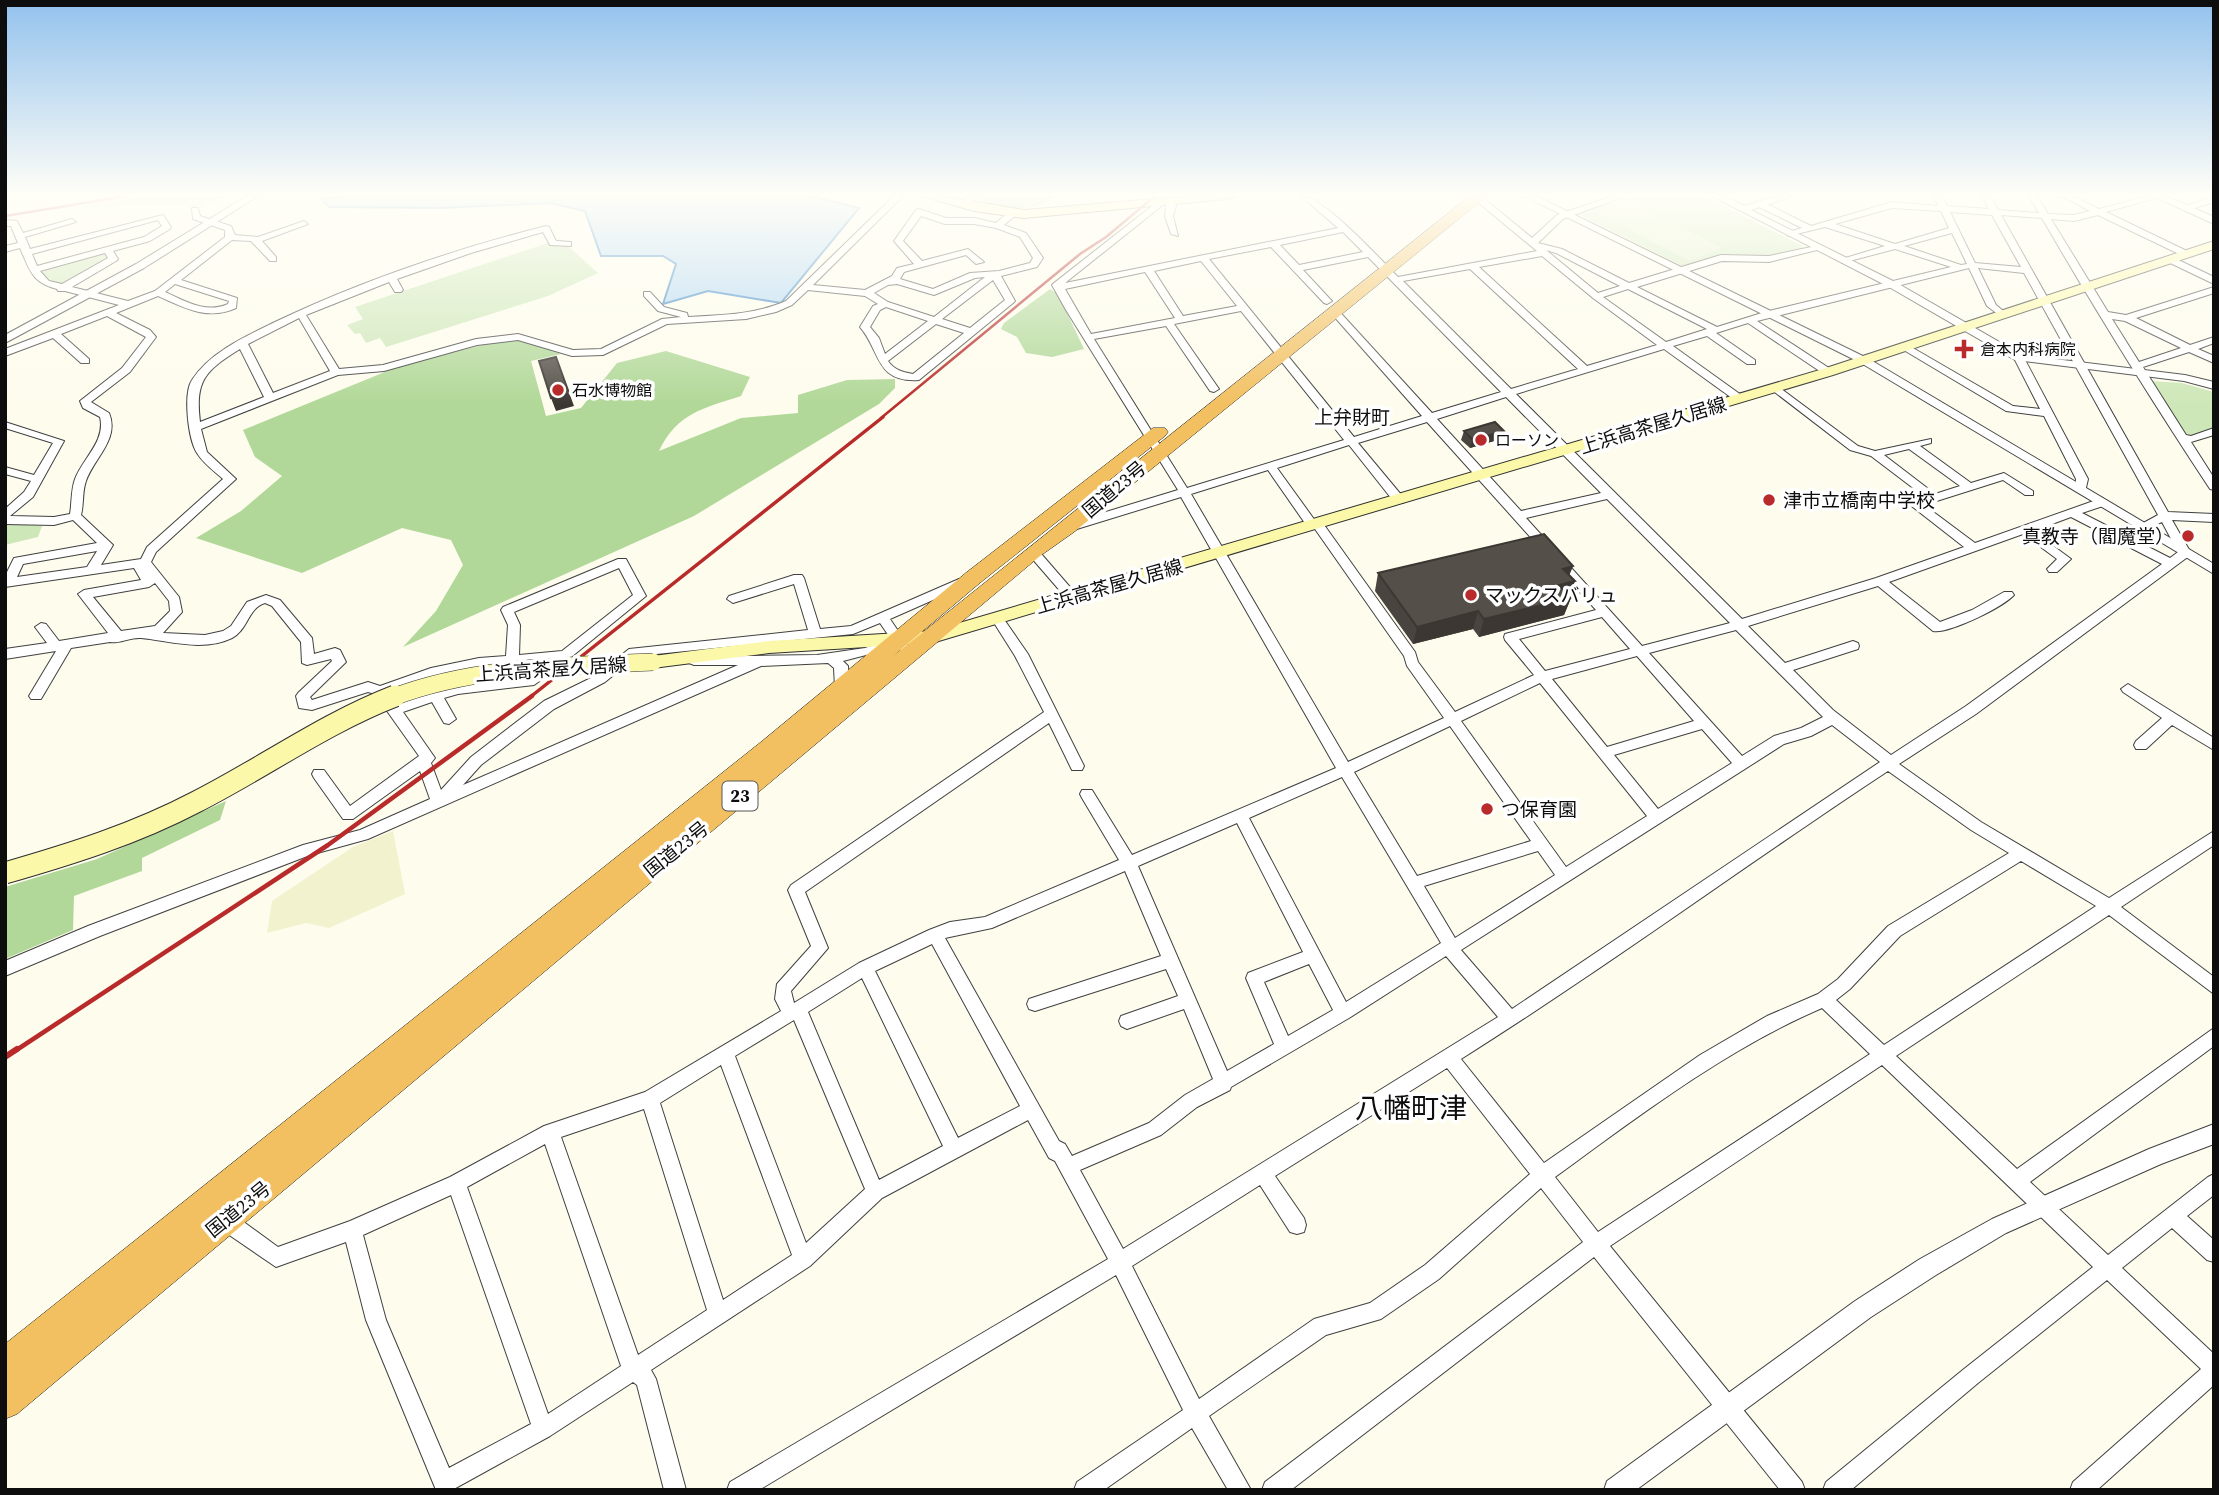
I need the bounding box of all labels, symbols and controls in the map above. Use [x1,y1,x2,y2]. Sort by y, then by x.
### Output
place label: 倉本内科病院 [1980,338,2076,360]
marker: 倉本内科病院 [1954,339,1974,359]
place label: 石水博物館 [572,379,652,401]
marker: 石水博物館 [550,382,566,398]
street label: 上浜高茶屋久居線 [1577,390,1729,460]
district label: 上弁財町 [1314,404,1390,430]
place label: ローソン [1495,429,1559,451]
marker: ローソン [1473,432,1489,448]
street label: 国道23号 [1077,455,1151,523]
place label: 津市立橋南中学校 [1783,487,1935,513]
marker: 津市立橋南中学校 [1761,492,1777,508]
place label: 真教寺（閻魔堂） [2022,523,2174,549]
marker: 真教寺（閻魔堂） [2180,528,2196,544]
street label: 上浜高茶屋久居線 [1032,553,1186,619]
place label: マックスバリュ [1485,582,1617,608]
marker: マックスバリュ [1463,587,1479,603]
street label: 上浜高茶屋久居線 [474,651,628,687]
road number: 23 [722,782,758,810]
place label: つ保育園 [1501,796,1577,822]
marker: つ保育園 [1479,801,1495,817]
street label: 国道23号 [638,815,714,883]
district label: 八幡町津 [1355,1089,1467,1127]
street label: 国道23号 [200,1175,276,1243]

